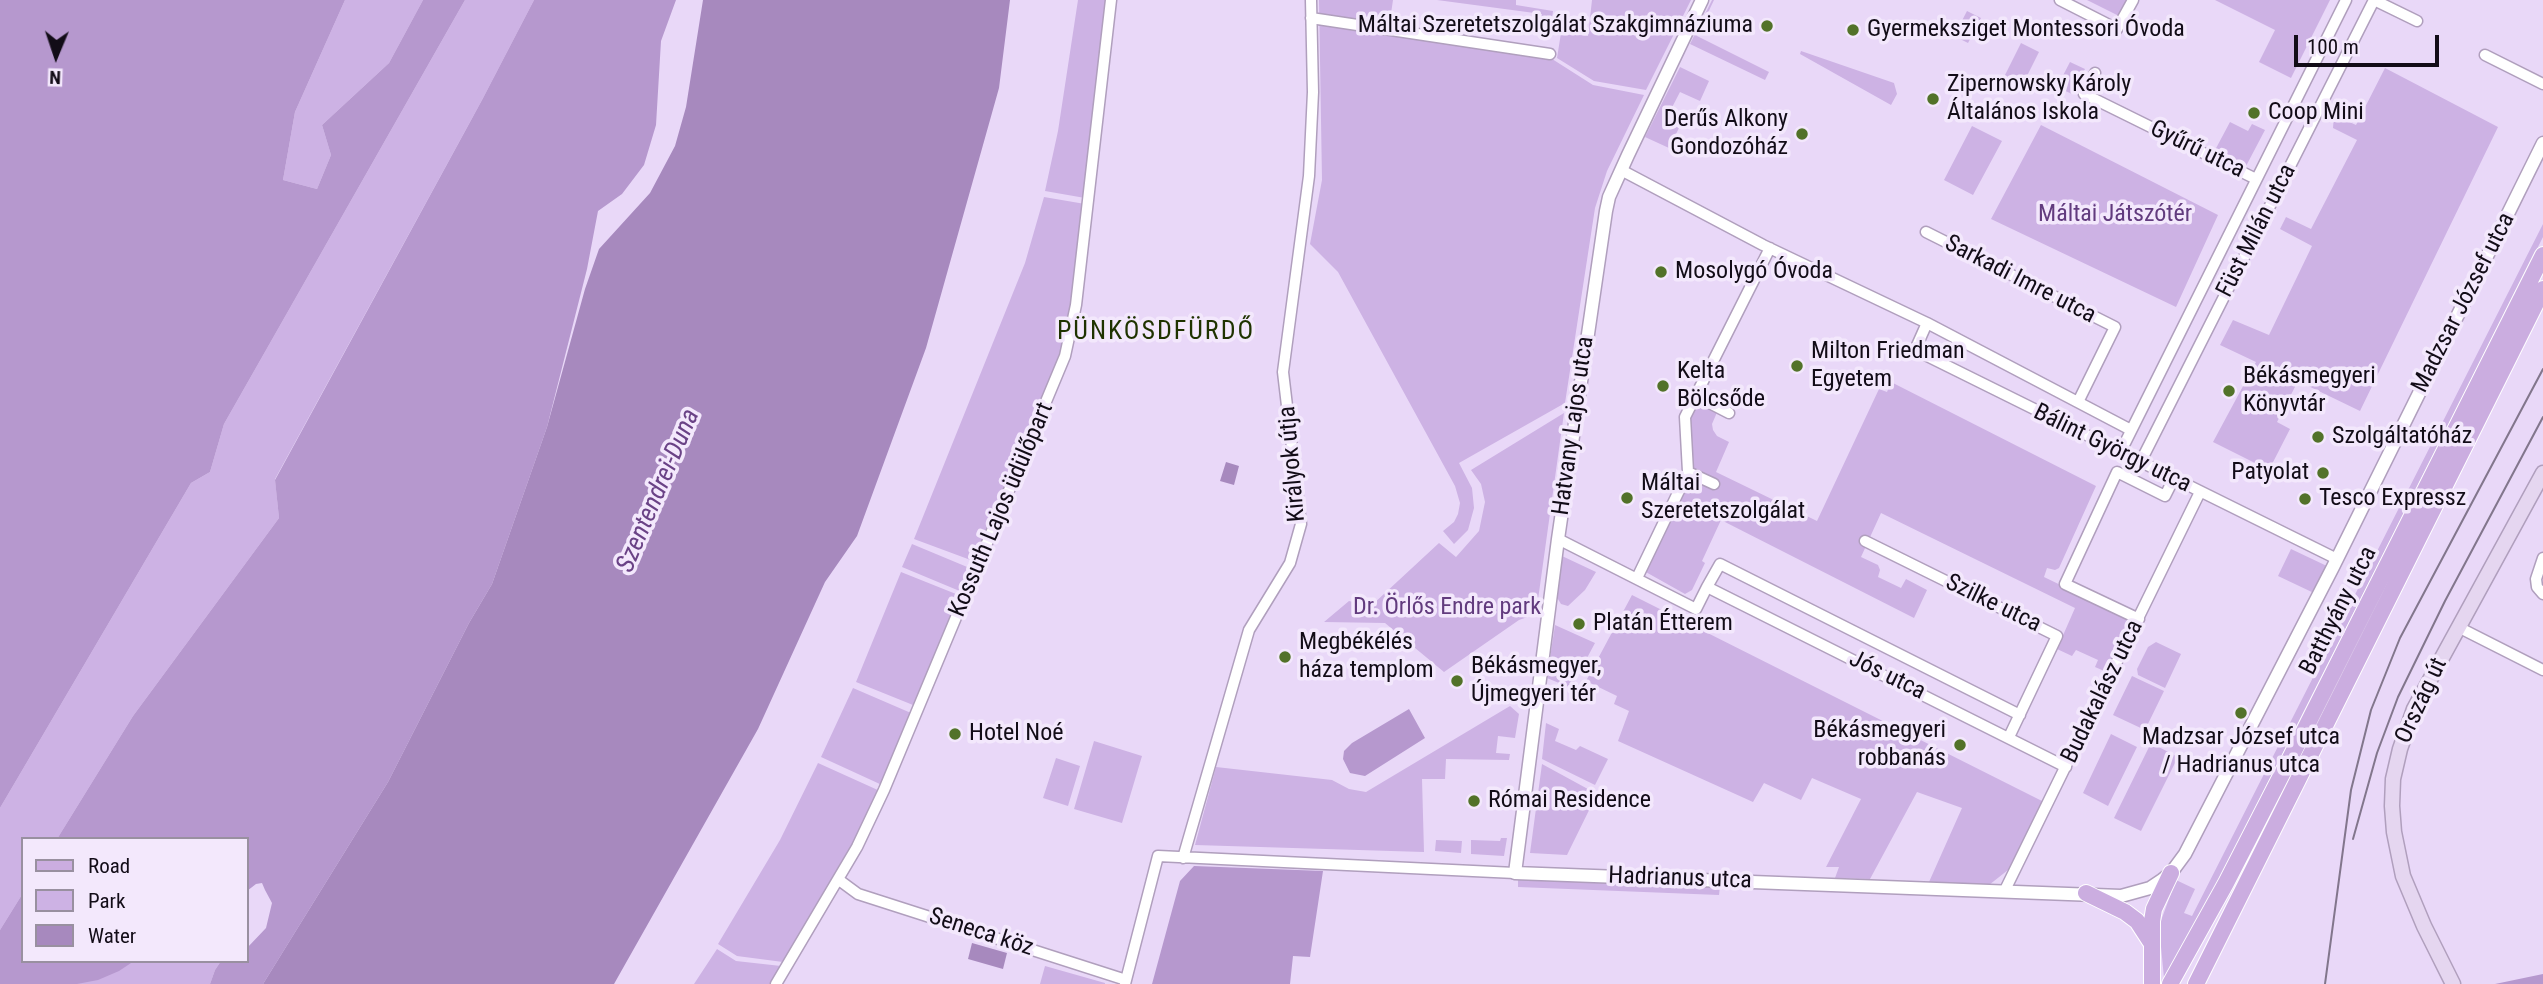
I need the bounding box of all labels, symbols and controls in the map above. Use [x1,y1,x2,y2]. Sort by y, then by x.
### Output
place label: Máltai Szeretetszolgálat Szakgimnáziuma [1358,12,1753,40]
place label: Gyermeksziget Montessori Óvoda [1867,16,2185,44]
marker: Máltai Szeretetszolgálat Szakgimnáziuma [1759,18,1775,34]
north arrow [21,21,91,91]
scale bar [2298,21,2443,65]
marker: Gyermeksziget Montessori Óvoda [1845,22,1861,38]
text: 100 m [2307,35,2359,59]
text: N [49,66,61,89]
place label: Zipernowsky Károly Általános Iskola [1947,71,2131,127]
marker: Zipernowsky Károly Általános Iskola [1925,91,1941,107]
place label: Coop Mini [2268,99,2364,127]
marker: Coop Mini [2246,105,2262,121]
place label: Derűs Alkony Gondozóház [1664,106,1788,162]
street label: Gyűrű utca [2145,115,2249,185]
marker: Derűs Alkony Gondozóház [1794,126,1810,142]
street label: Füst Milán utca [2211,160,2303,302]
park label: Máltai Játszótér [2038,201,2192,229]
street label: Madzsar József utca [2406,208,2522,398]
street label: Sarkadi Imre utca [1940,230,2100,330]
place label: Mosolygó Óvoda [1675,258,1833,286]
marker: Mosolygó Óvoda [1653,264,1669,280]
district label: PÜNKÖSDFÜRDŐ [1058,316,1254,348]
street label: Hatvany Lajos utca [1547,335,1601,517]
place label: Milton Friedman Egyetem [1811,338,1965,394]
place label: Kelta Bölcsőde [1677,358,1765,414]
marker: Milton Friedman Egyetem [1789,358,1805,374]
place label: Békásmegyeri Könyvtár [2243,363,2376,419]
marker: Kelta Bölcsőde [1655,378,1671,394]
marker: Békásmegyeri Könyvtár [2221,383,2237,399]
street label: Kossuth Lajos üdülőpart [944,398,1060,622]
street label: Bálint György utca [2029,398,2195,500]
water label: Szentendrei-Duna [611,405,707,577]
street label: Királyok útja [1274,405,1312,523]
place label: Szolgáltatóház [2332,423,2472,451]
marker: Szolgáltatóház [2310,429,2326,445]
place label: Patyolat [2231,459,2309,487]
marker: Patyolat [2315,465,2331,481]
place label: Máltai Szeretetszolgálat [1641,470,1805,526]
place label: Tesco Expressz [2319,485,2466,513]
marker: Máltai Szeretetszolgálat [1619,490,1635,506]
marker: Tesco Expressz [2297,491,2313,507]
street label: Batthyány utca [2294,542,2384,680]
street label: Szilke utca [1941,569,2045,639]
park label: Dr. Örlős Endre park [1353,594,1541,622]
place label: Platán Étterem [1593,610,1733,638]
marker: Platán Étterem [1571,616,1587,632]
street label: Budakalász utca [2056,616,2150,768]
place label: Megbékélés háza templom [1299,629,1434,685]
street label: Jós utca [1844,645,1930,707]
marker: Megbékélés háza templom [1277,649,1293,665]
place label: Békásmegyer, Újmegyeri tér [1471,653,1601,709]
street label: Ország út [2390,654,2454,748]
marker: Békásmegyer, Újmegyeri tér [1449,673,1465,689]
marker: Madzsar József utca / Hadrianus utca [2233,705,2249,721]
place label: Békásmegyeri robbanás [1813,717,1946,773]
place label: Hotel Noé [969,720,1063,748]
place label: Madzsar József utca / Hadrianus utca [2142,724,2340,780]
marker: Hotel Noé [947,726,963,742]
marker: Békásmegyeri robbanás [1952,737,1968,753]
place label: Római Residence [1488,787,1651,815]
marker: Római Residence [1466,793,1482,809]
legend [21,837,248,963]
text: Road [88,854,130,878]
street label: Hadrianus utca [1608,862,1752,896]
text: Park [88,889,125,913]
street label: Seneca köz [925,903,1037,963]
text: Water [88,924,136,948]

